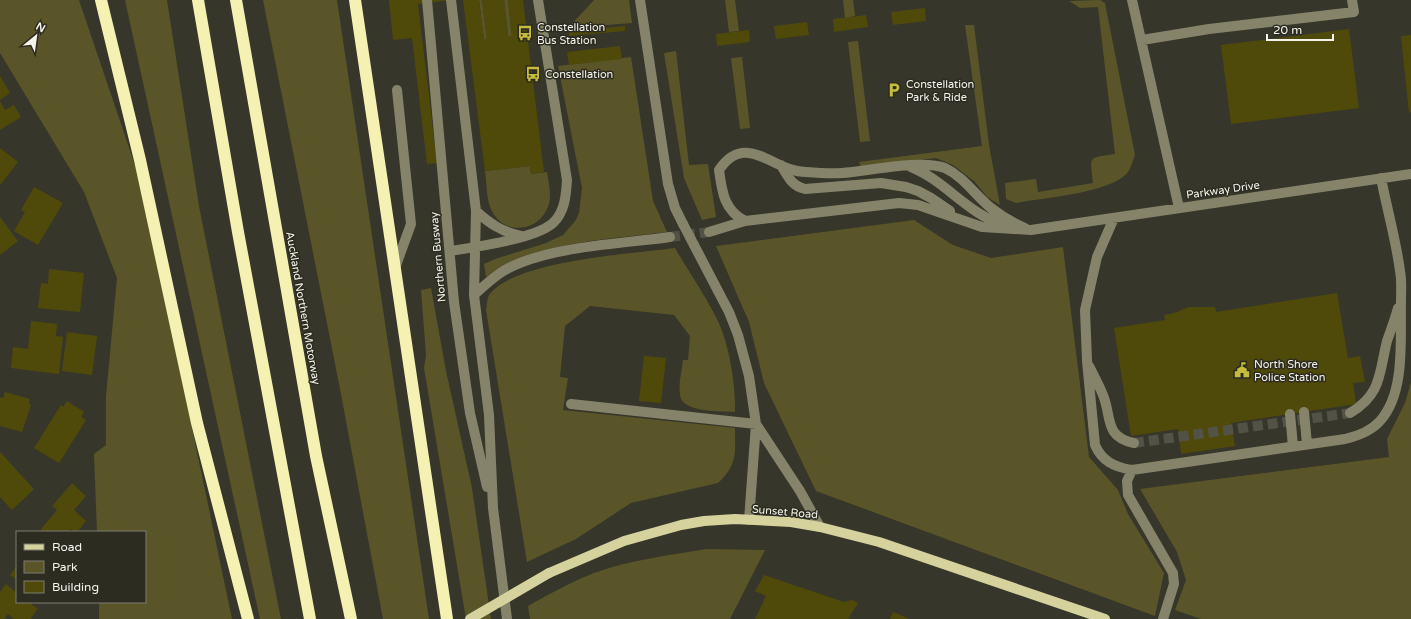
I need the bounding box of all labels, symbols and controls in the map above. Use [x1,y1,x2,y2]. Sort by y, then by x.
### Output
north arrow [16,16,56,56]
scale bar [1267,16,1333,42]
text: N [34,20,48,36]
place label: Constellation Bus Station [537,21,605,47]
text: 20 m [1273,23,1302,37]
bus stop icon: Constellation Bus Station [516,24,534,42]
bus stop icon: Constellation [524,65,542,83]
place label: Constellation [545,68,613,81]
place label: Constellation Park & Ride [906,78,974,104]
parking icon: Constellation Park & Ride [885,81,903,99]
street label: Parkway Drive [1185,178,1261,202]
street label: Northern Busway [428,211,448,303]
street label: Auckland Northern Motorway [283,230,323,386]
place label: North Shore Police Station [1254,358,1325,384]
public building icon: North Shore Police Station [1233,361,1251,379]
street label: Sunset Road [751,503,819,521]
legend [16,531,146,603]
text: Road [52,540,82,554]
text: Park [52,560,78,574]
text: Building [52,580,99,594]

